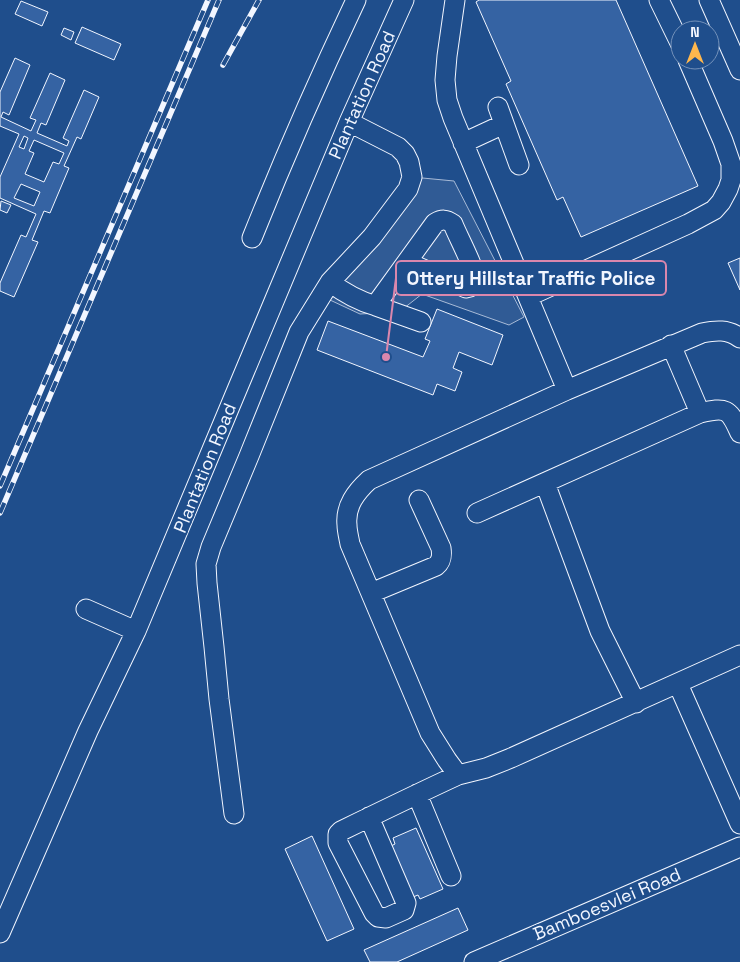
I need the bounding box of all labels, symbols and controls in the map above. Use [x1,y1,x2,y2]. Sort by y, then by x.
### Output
north arrow [670,20,720,70]
text: N [690,23,700,41]
street label: Plantation Road [323,27,400,163]
callout: Ottery Hillstar Traffic Police [396,261,666,295]
text: Ottery Hillstar Traffic Police [406,266,656,291]
street label: Plantation Road [168,400,241,536]
street label: Bamboesvlei Road [529,862,684,945]

